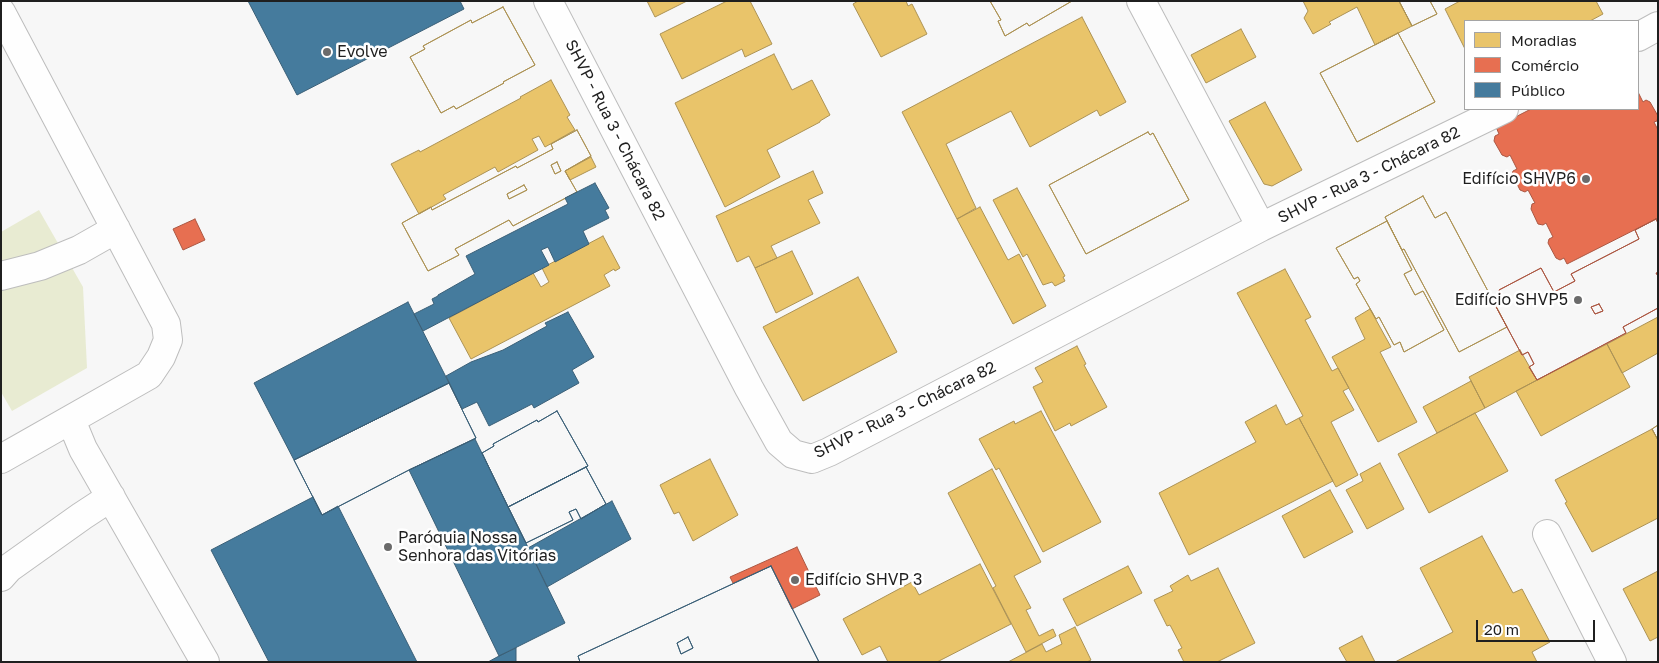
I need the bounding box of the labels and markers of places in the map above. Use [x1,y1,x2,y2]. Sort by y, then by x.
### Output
place label: Evolve [337,42,388,62]
marker: Evolve [321,46,333,58]
place label: Edifício SHVP6 [1462,169,1576,189]
marker: Edifício SHVP6 [1580,173,1592,185]
place label: Edifício SHVP5 [1455,290,1568,310]
marker: Edifício SHVP5 [1572,294,1584,306]
place label: Paróquia Nossa Senhora das Vitórias [398,528,556,566]
marker: Paróquia Nossa Senhora das Vitórias [382,541,394,553]
place label: Edifício SHVP 3 [805,570,922,590]
marker: Edifício SHVP 3 [789,574,801,586]

